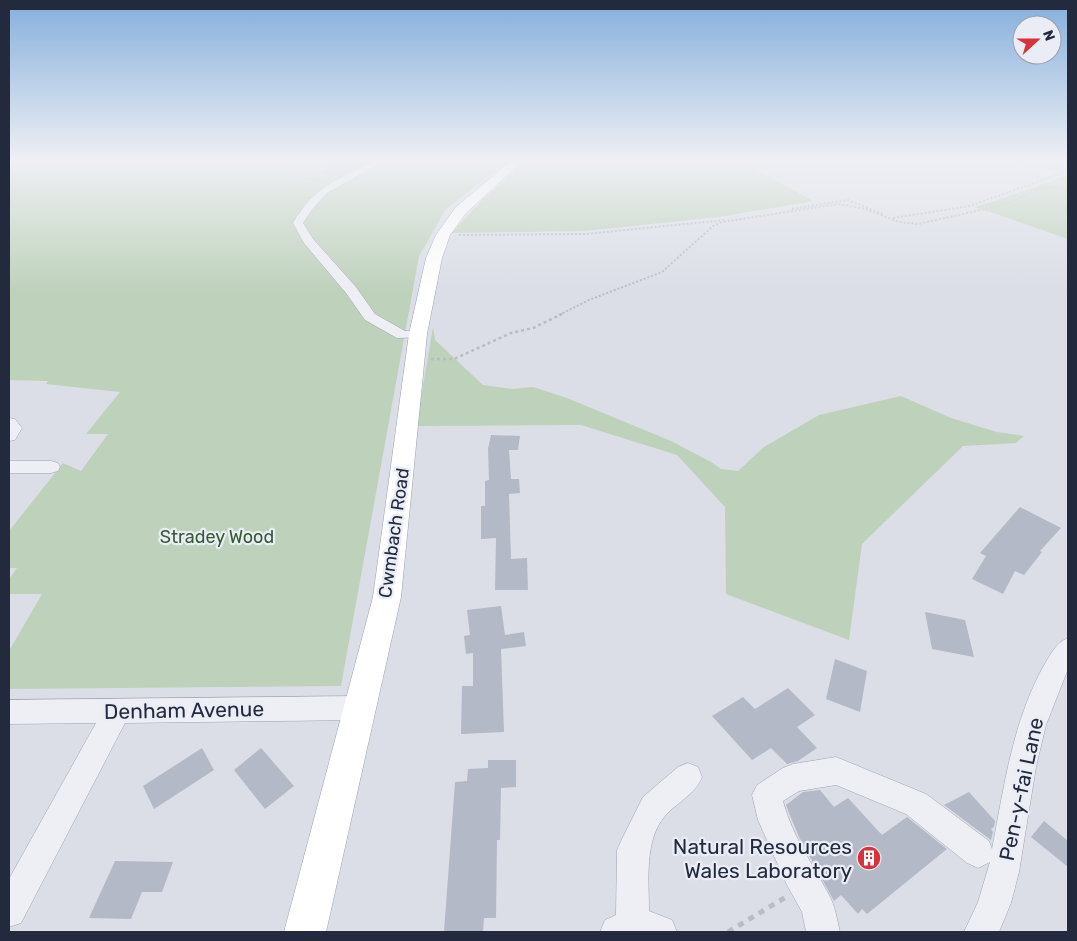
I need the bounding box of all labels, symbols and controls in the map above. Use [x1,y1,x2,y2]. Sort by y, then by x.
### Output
north arrow [1012,15,1062,65]
text: N [1039,28,1058,43]
street label: Cwmbach Road [374,467,414,599]
park label: Stradey Wood [160,526,274,548]
street label: Denham Avenue [104,696,264,724]
street label: Pen-y-fai Lane [994,715,1048,863]
place label: Natural Resources Wales Laboratory [673,834,852,883]
building icon: Natural Resources Wales Laboratory [856,845,882,871]

